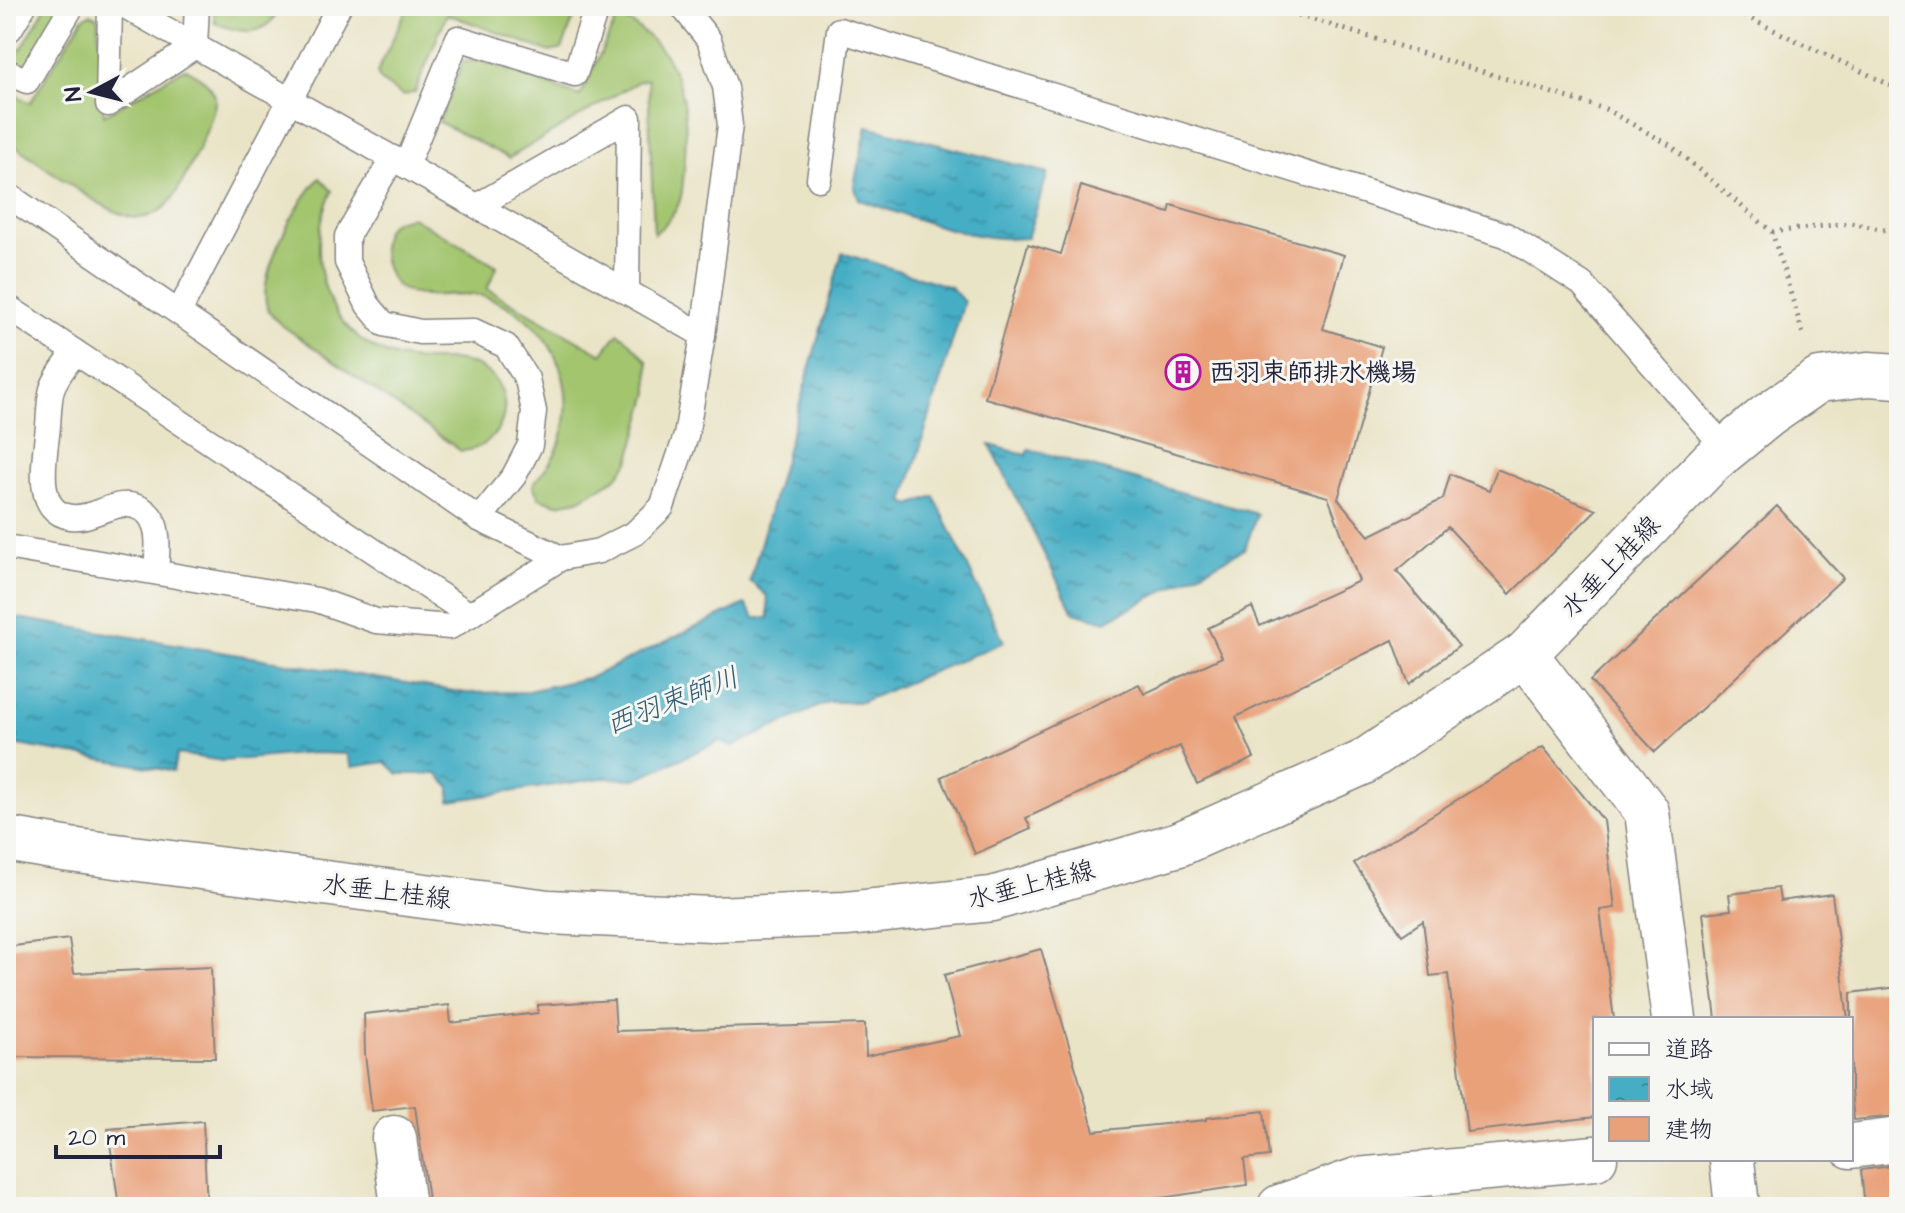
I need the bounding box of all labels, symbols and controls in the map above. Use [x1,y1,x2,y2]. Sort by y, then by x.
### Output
north arrow [52,52,132,132]
text: N [57,85,90,103]
building icon: 西羽束師排水機場 [1164,353,1202,391]
place label: 西羽束師排水機場 [1209,355,1417,391]
street label: 水垂上桂線 [1553,507,1669,626]
water label: 西羽束師川 [600,658,745,745]
street label: 水垂上桂線 [964,852,1099,918]
street label: 水垂上桂線 [320,866,454,918]
legend [1593,1017,1853,1161]
text: 道路 [1665,1033,1713,1067]
text: 水域 [1665,1073,1713,1107]
scale bar [56,1109,220,1159]
text: 建物 [1665,1113,1713,1147]
text: 20 m [68,1121,125,1155]

